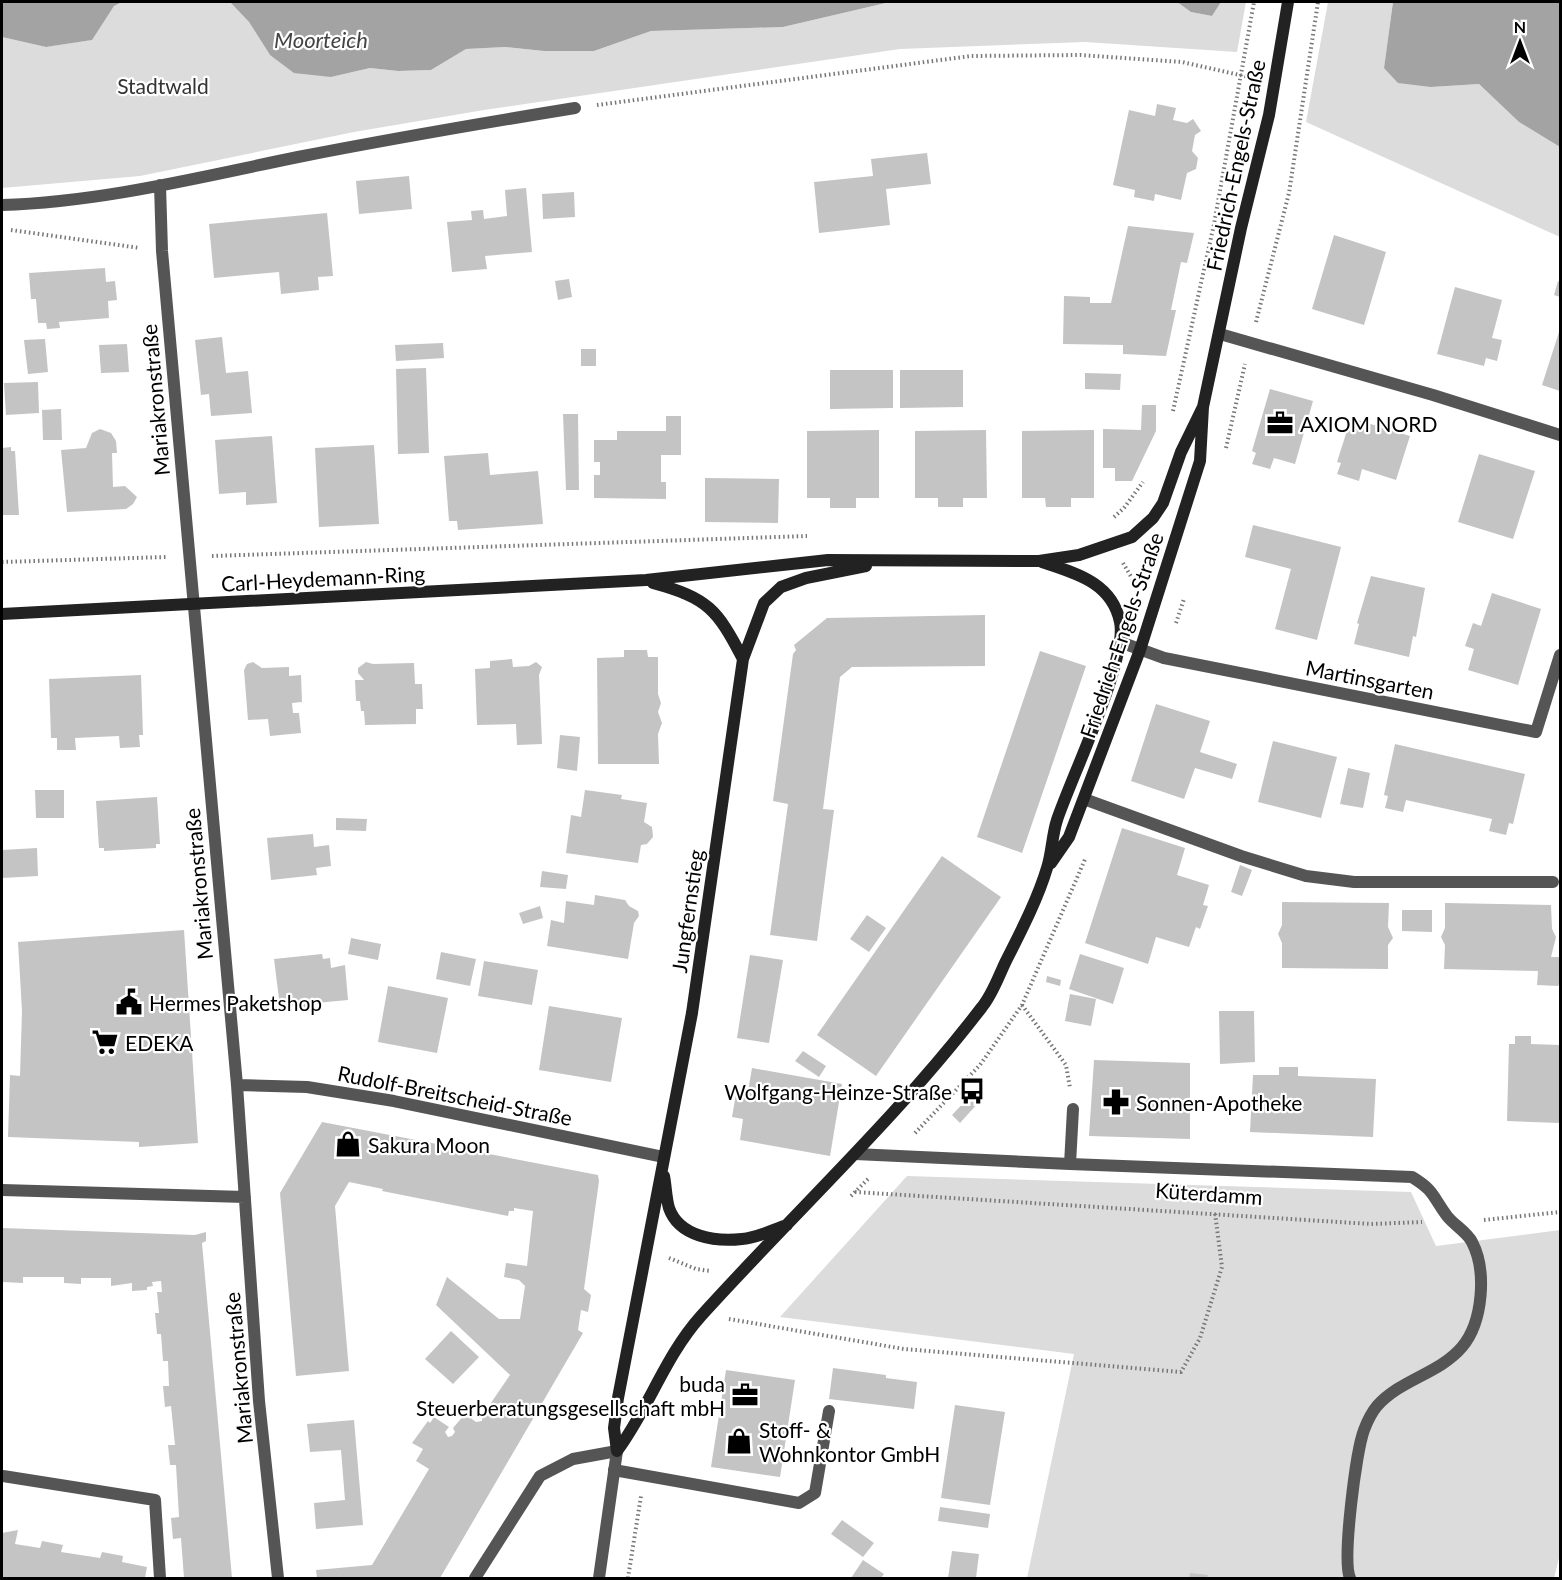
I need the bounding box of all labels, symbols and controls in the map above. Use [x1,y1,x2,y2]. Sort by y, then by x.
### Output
north arrow [1490,12,1550,72]
text: N [1514,17,1526,36]
water label: Moorteich [274,26,368,53]
street label: Friedrich-Engels-Straße [1200,57,1270,273]
park label: Stadtwald [117,73,209,98]
street label: Mariakronstraße [136,323,174,477]
office icon: AXIOM NORD [1265,408,1295,438]
place label: AXIOM NORD [1300,411,1437,436]
street label: Friedrich-Engels-Straße [1074,529,1168,741]
street label: Carl-Heydemann-Ring [220,560,426,596]
street label: Martinsgarten [1304,654,1436,704]
street label: Mariakronstraße [179,807,217,961]
street label: Jungfernstieg [666,848,708,974]
public building icon: Hermes Paketshop [114,987,144,1017]
place label: Hermes Paketshop [149,990,322,1015]
supermarket icon: EDEKA [90,1027,120,1057]
place label: EDEKA [125,1030,194,1055]
street label: Rudolf-Breitscheid-Straße [336,1060,574,1130]
bus stop icon: Wolfgang-Heinze-Straße [957,1076,987,1106]
place label: Wolfgang-Heinze-Straße [724,1079,952,1104]
pharmacy icon: Sonnen-Apotheke [1101,1087,1131,1117]
place label: Sonnen-Apotheke [1136,1090,1302,1115]
shop icon: Sakura Moon [333,1129,363,1159]
place label: Sakura Moon [368,1132,490,1157]
street label: Küterdamm [1154,1177,1264,1209]
street label: Mariakronstraße [219,1291,257,1445]
place label: buda Steuerberatungsgesellschaft mbH [416,1371,725,1420]
office icon: buda Steuerberatungsgesellschaft mbH [730,1380,760,1410]
place label: Stoff- & Wohnkontor GmbH [759,1417,940,1466]
shop icon: Stoff- & Wohnkontor GmbH [724,1426,754,1456]

